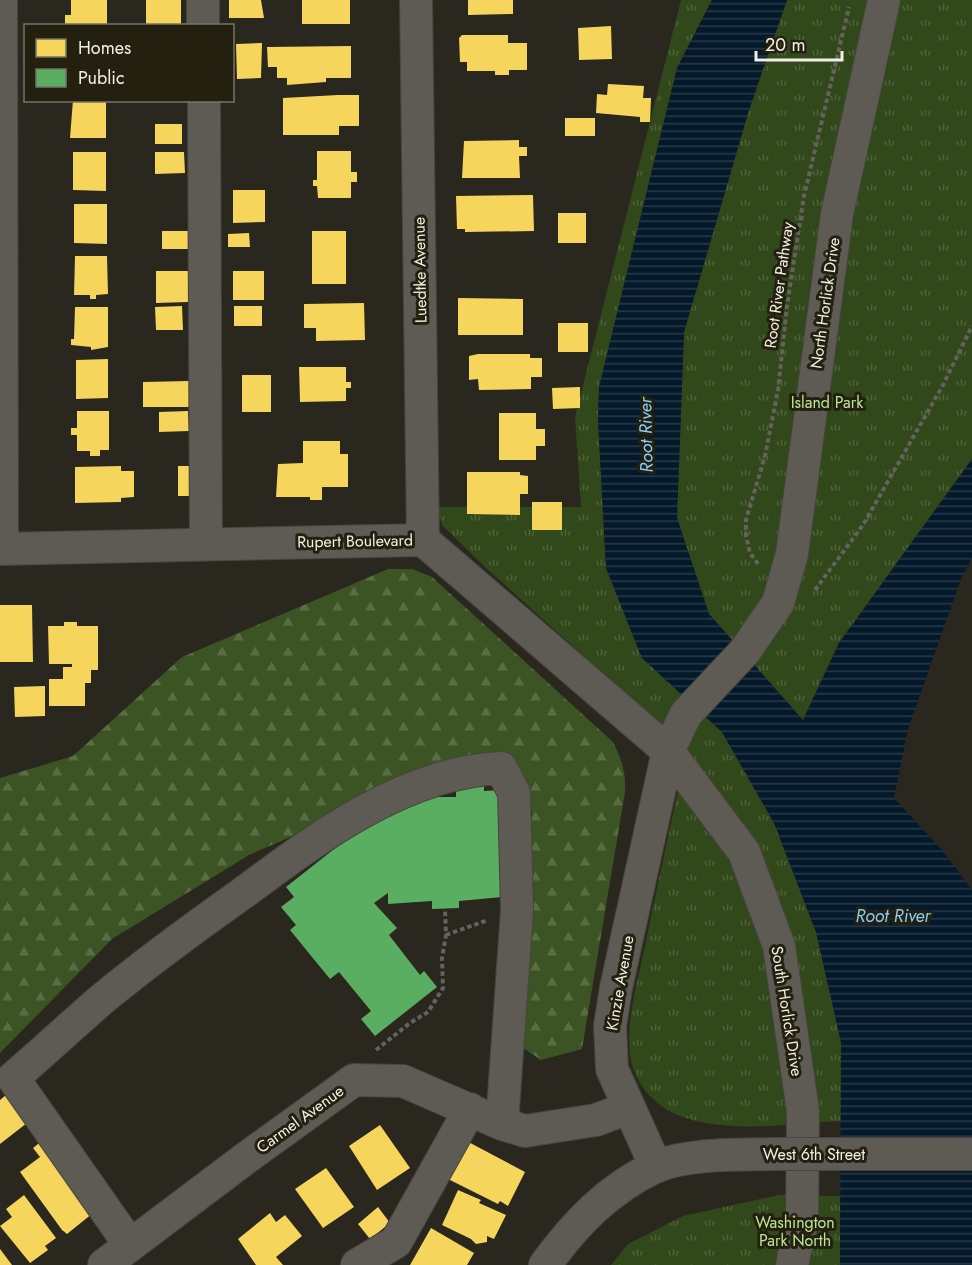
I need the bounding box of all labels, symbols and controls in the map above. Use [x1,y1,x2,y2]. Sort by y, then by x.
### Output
legend [24,24,234,102]
scale bar [756,24,842,62]
text: 20 m [765,32,805,58]
text: Homes [78,35,131,61]
text: Public [78,65,125,91]
street label: Luedtke Avenue [408,217,432,323]
street label: Root River Pathway [759,219,799,350]
street label: North Horlick Drive [804,236,846,370]
park label: Island Park [791,391,864,414]
water label: Root River [632,396,660,473]
street label: Rupert Boulevard [297,528,413,554]
water label: Root River [855,903,932,929]
street label: Kinzie Avenue [600,934,640,1032]
street label: South Horlick Drive [765,944,809,1078]
street label: Carmel Avenue [252,1079,348,1159]
street label: West 6th Street [763,1143,865,1166]
park label: Washington Park North [755,1211,835,1252]

